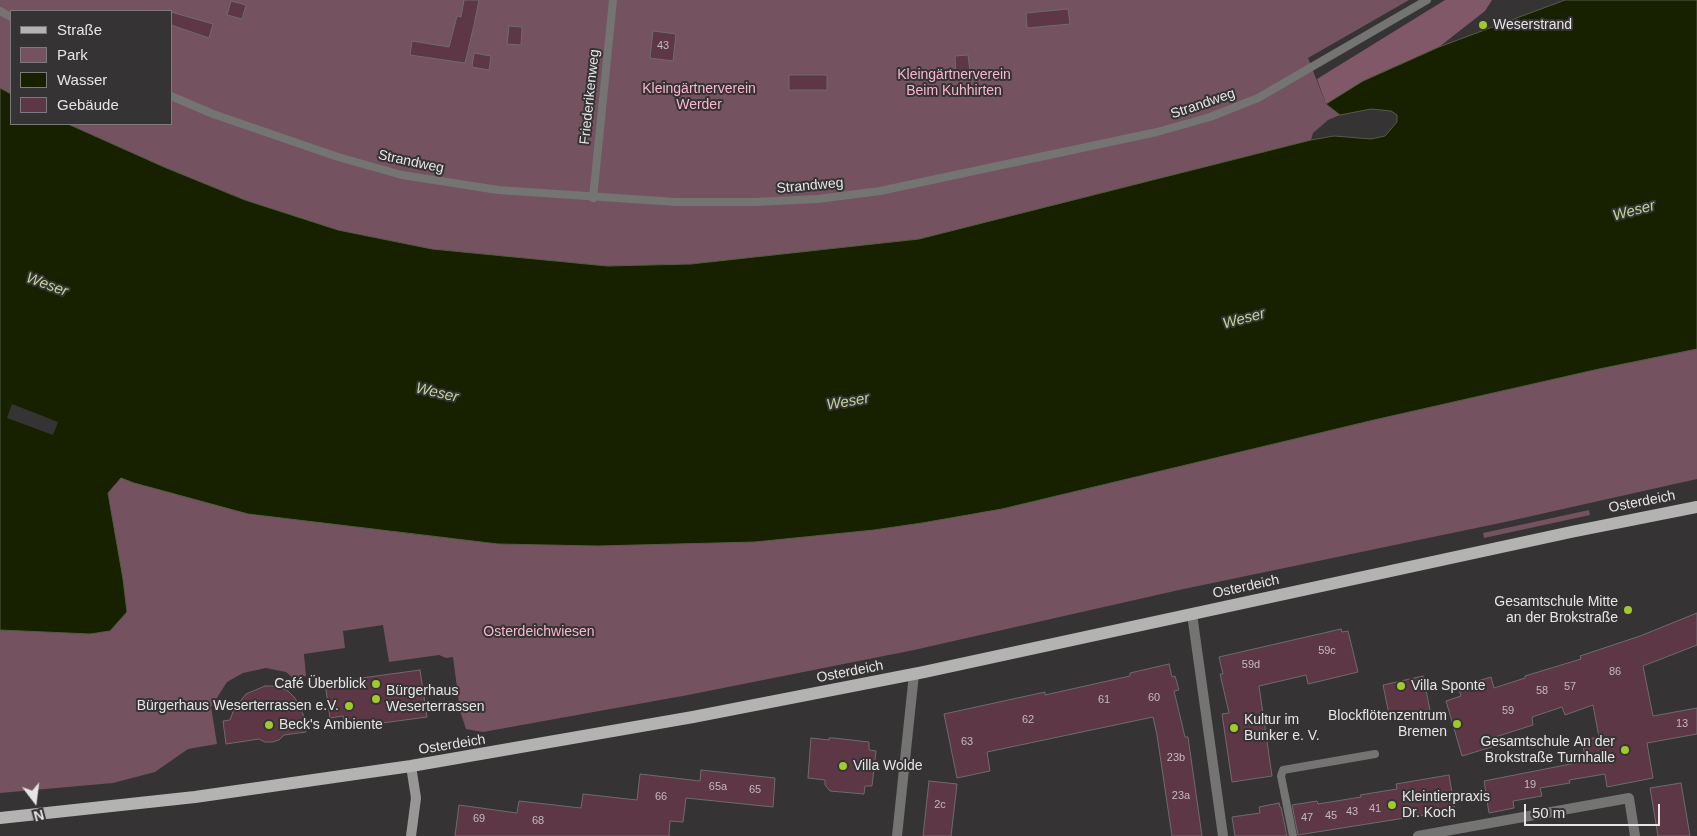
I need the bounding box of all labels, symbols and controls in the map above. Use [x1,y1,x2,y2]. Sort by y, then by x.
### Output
legend [10,10,172,125]
place label: Weserstrand [1493,17,1572,33]
marker: Weserstrand [1477,19,1489,31]
text: Straße [57,21,102,38]
house number: 43 [657,39,669,53]
text: Park [57,46,88,63]
street label: Friederikenweg [577,49,603,145]
park label: Kleingärtnerverein Beim Kuhhirten [897,67,1011,100]
text: Wasser [57,71,107,88]
park label: Kleingärtnerverein Werder [642,81,756,114]
street label: Strandweg [1169,85,1237,123]
text: Gebäude [57,96,119,113]
street label: Strandweg [377,147,445,177]
street label: Strandweg [776,175,844,197]
water label: Weser [1611,197,1657,225]
water label: Weser [24,269,70,301]
water label: Weser [1221,305,1267,333]
water label: Weser [414,379,460,407]
water label: Weser [825,389,871,415]
street label: Osterdeich [1607,487,1677,517]
street label: Osterdeich [1211,572,1281,602]
place label: Gesamtschule Mitte an der Brokstraße [1494,594,1618,626]
marker: Gesamtschule Mitte an der Brokstraße [1622,604,1634,616]
park label: Osterdeichwiesen [483,624,595,640]
house number: 59c [1318,644,1336,658]
street label: Osterdeich [815,657,885,687]
house number: 59d [1242,658,1260,672]
house number: 86 [1609,665,1621,679]
place label: Café Überblick [274,676,366,692]
marker: Café Überblick [370,678,382,690]
place label: Villa Sponte [1411,678,1485,694]
marker: Villa Sponte [1395,680,1407,692]
house number: 57 [1564,680,1576,694]
place label: Bürgerhaus Weserterrassen [386,683,485,716]
house number: 58 [1536,684,1548,698]
house number: 60 [1148,691,1160,705]
marker: Bürgerhaus Weserterrassen [370,693,382,705]
house number: 61 [1098,693,1110,707]
place label: Bürgerhaus Weserterrassen e.V. [137,698,339,714]
marker: Bürgerhaus Weserterrassen e.V. [343,700,355,712]
house number: 59 [1502,704,1514,718]
place label: Blockflötenzentrum Bremen [1328,708,1447,740]
place label: Kultur im Bunker e. V. [1244,712,1320,744]
house number: 62 [1022,713,1034,727]
place label: Beck's Ambiente [279,717,383,733]
house number: 13 [1676,717,1688,731]
marker: Blockflötenzentrum Bremen [1451,718,1463,730]
marker: Beck's Ambiente [263,719,275,731]
marker: Kultur im Bunker e. V. [1228,722,1240,734]
street label: Osterdeich [417,731,487,759]
place label: Gesamtschule An der Brokstraße Turnhalle [1480,734,1615,766]
house number: 63 [961,735,973,749]
marker: Gesamtschule An der Brokstraße Turnhalle [1619,744,1631,756]
house number: 23b [1167,751,1185,765]
place label: Villa Wolde [853,758,923,774]
marker: Villa Wolde [837,760,849,772]
north arrow [10,776,60,826]
house number: 19 [1524,778,1536,792]
house number: 65a [709,780,727,794]
house number: 65 [749,783,761,797]
house number: 23a [1172,789,1190,803]
place label: Kleintierpraxis Dr. Koch [1402,789,1490,822]
house number: 66 [655,790,667,804]
scale bar [1527,794,1663,826]
house number: 2c [934,798,946,812]
marker: Kleintierpraxis Dr. Koch [1386,799,1398,811]
house number: 41 [1369,802,1381,816]
text: 50 m [1532,804,1565,821]
house number: 43 [1346,805,1358,819]
text: N [32,806,46,825]
house number: 45 [1325,809,1337,823]
house number: 47 [1301,811,1313,825]
house number: 69 [473,812,485,826]
house number: 68 [532,814,544,828]

